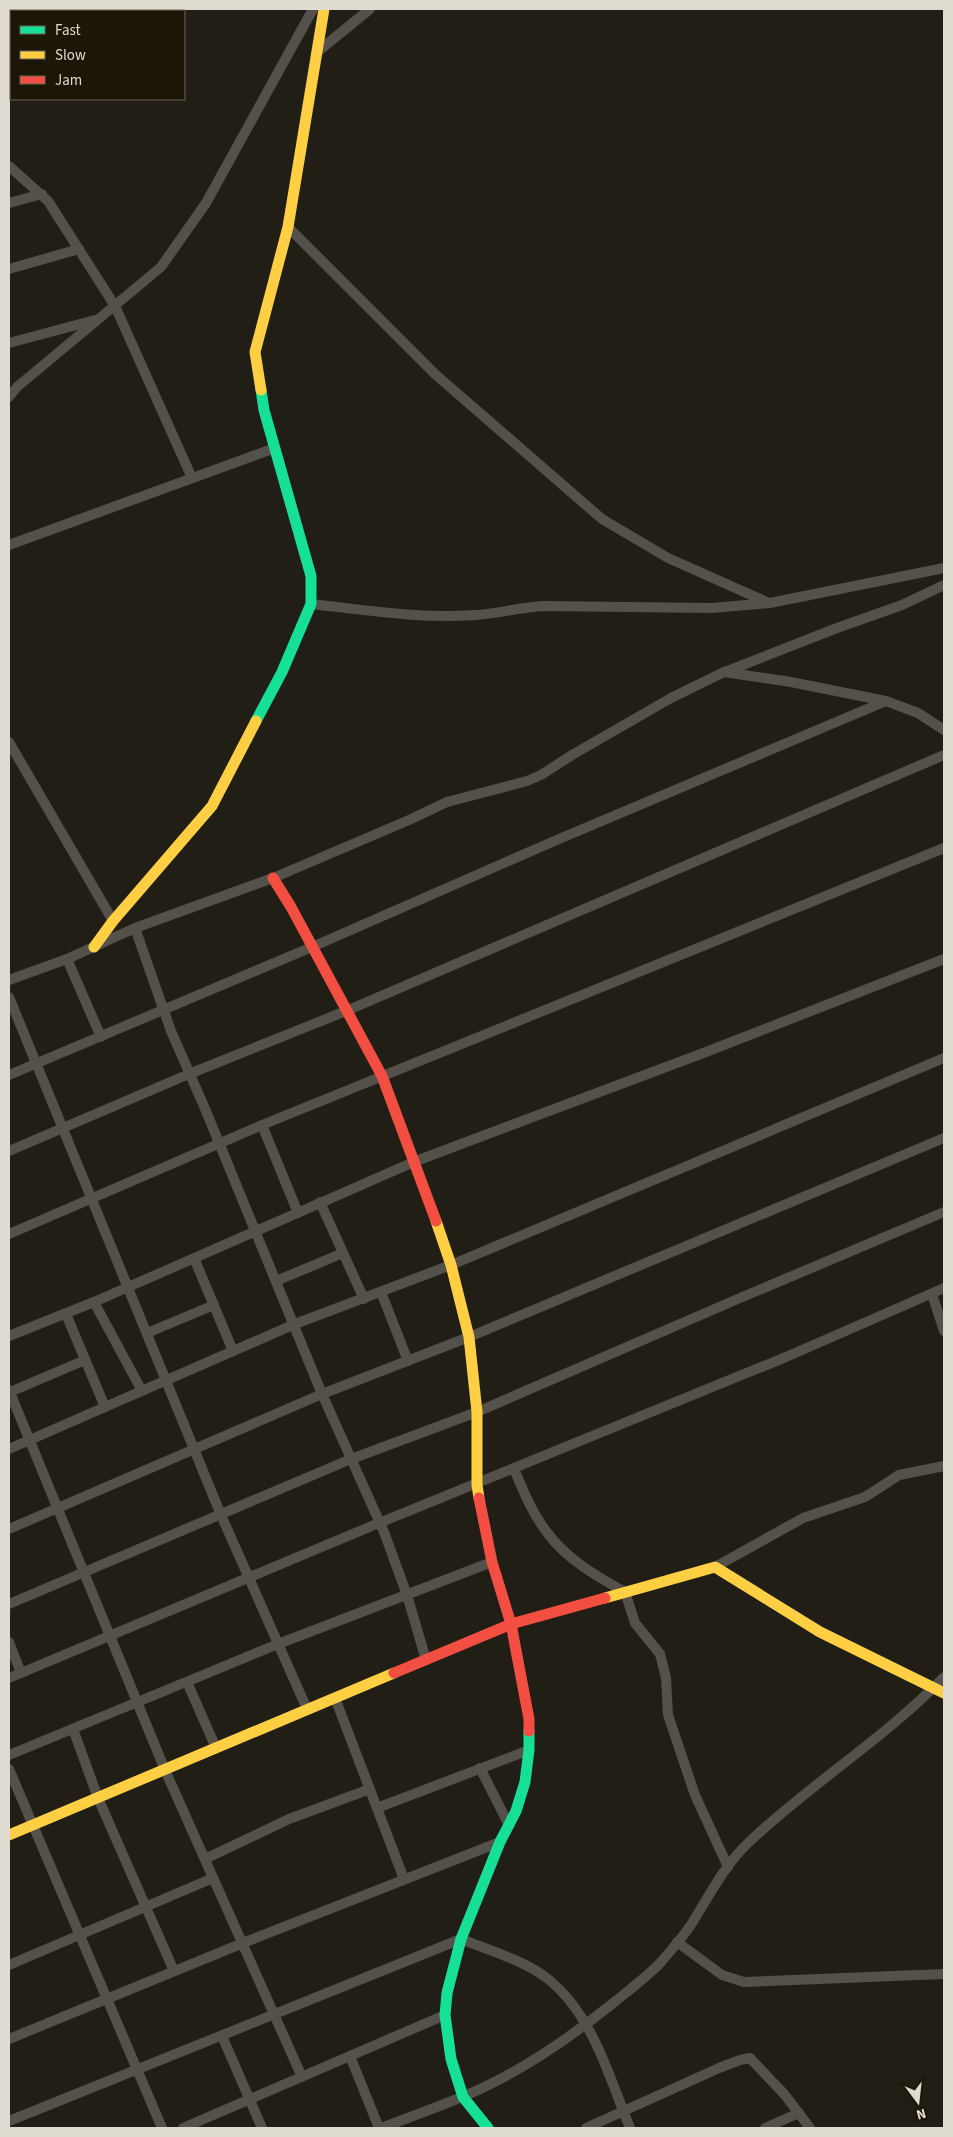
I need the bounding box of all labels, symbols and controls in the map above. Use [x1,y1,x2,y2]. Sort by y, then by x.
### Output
legend [10,10,185,100]
text: Fast [55,20,81,41]
text: Slow [55,45,86,66]
text: Jam [55,70,82,91]
north arrow [893,2077,943,2127]
text: N [914,2103,928,2124]

